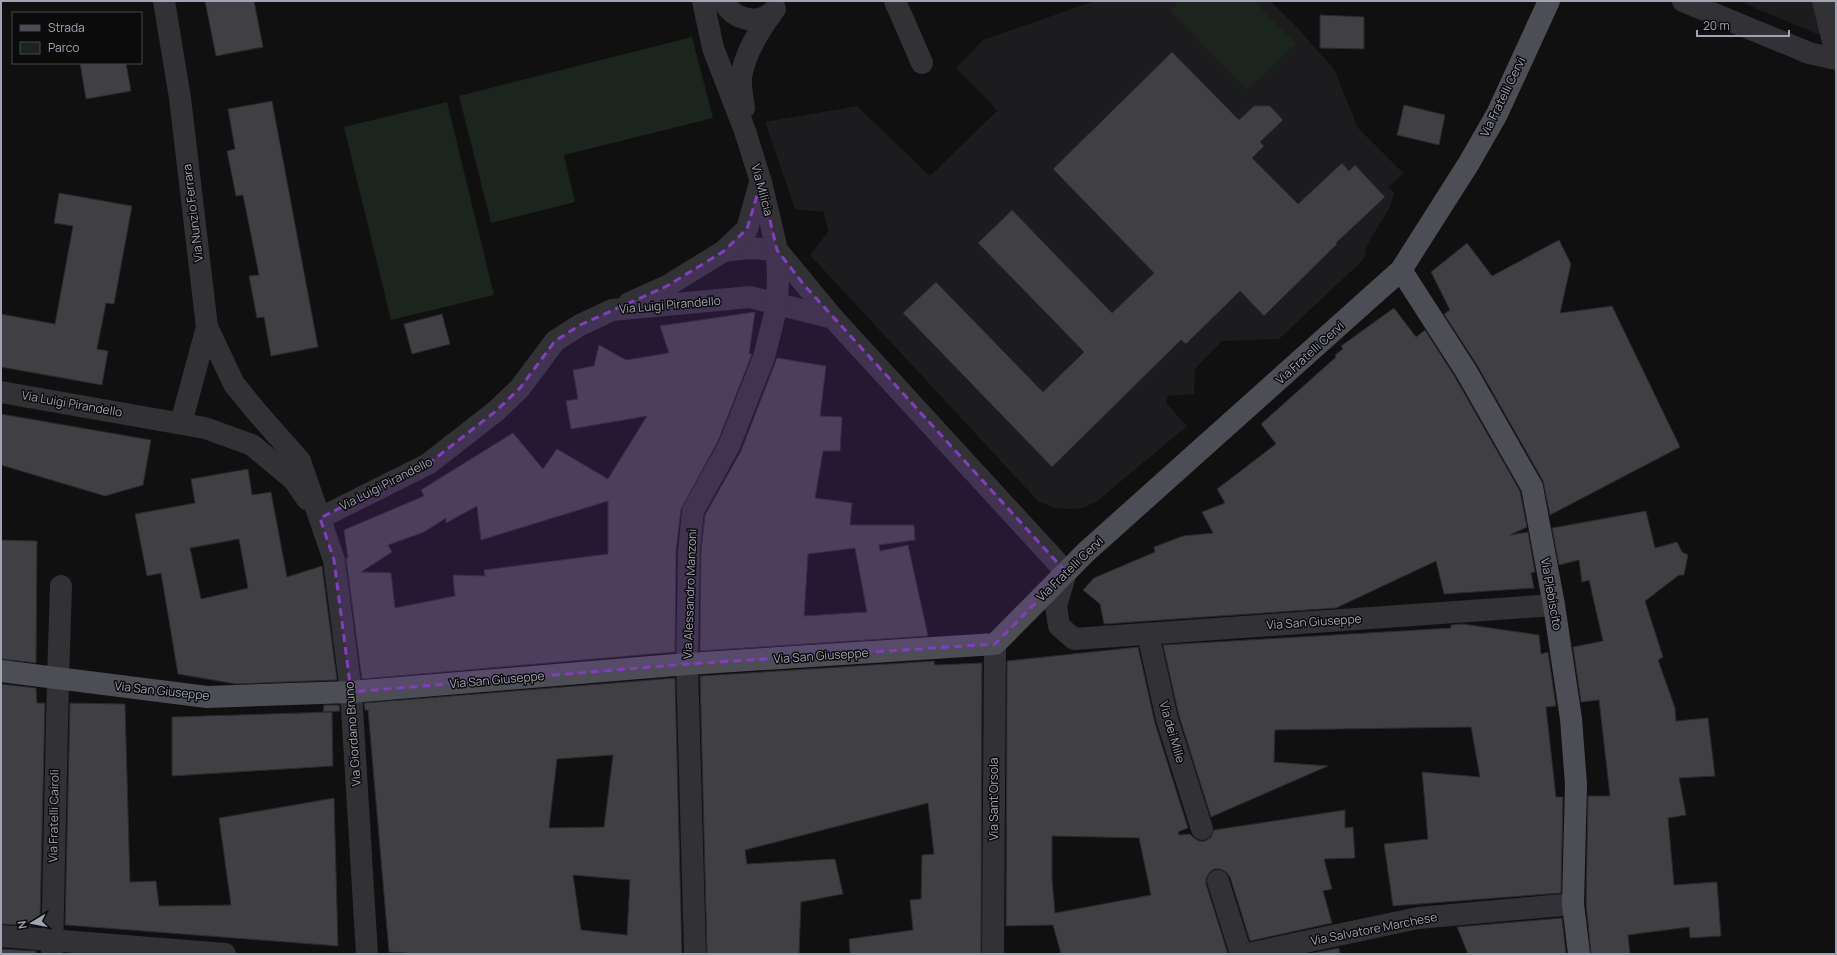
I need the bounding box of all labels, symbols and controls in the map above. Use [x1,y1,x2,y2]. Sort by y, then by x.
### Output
legend [12,12,142,64]
scale bar [1697,12,1789,38]
text: 20 m [1703,17,1730,34]
text: Strada [48,19,85,36]
text: Parco [48,39,79,56]
street label: Via Fratelli Cervi [1476,54,1529,140]
street label: Via Milicia [747,162,778,218]
street label: Via Nunzio Ferrara [178,163,207,263]
street label: Via Luigi Pirandello [618,292,721,317]
street label: Via Fratelli Cervi [1272,317,1348,388]
street label: Via Luigi Pirandello [20,386,124,421]
street label: Via Luigi Pirandello [336,453,435,514]
street label: Via Alessandro Manzoni [679,529,700,659]
street label: Via Fratelli Cervi [1033,532,1107,605]
street label: Via Plebiscito [1537,556,1566,631]
street label: Via San Giuseppe [1266,610,1362,633]
street label: Via San Giuseppe [773,644,869,667]
street label: Via San Giuseppe [449,667,545,692]
street label: Via San Giuseppe [114,677,210,704]
street label: Via Giordano Bruno [340,681,365,787]
street label: Via dei Mille [1156,699,1189,765]
street label: Via Sant'Orsola [985,757,1002,841]
street label: Via Fratelli Cairoli [44,769,63,863]
north arrow [12,903,52,943]
street label: Via Salvatore Marchese [1309,908,1439,949]
text: N [14,920,30,930]

